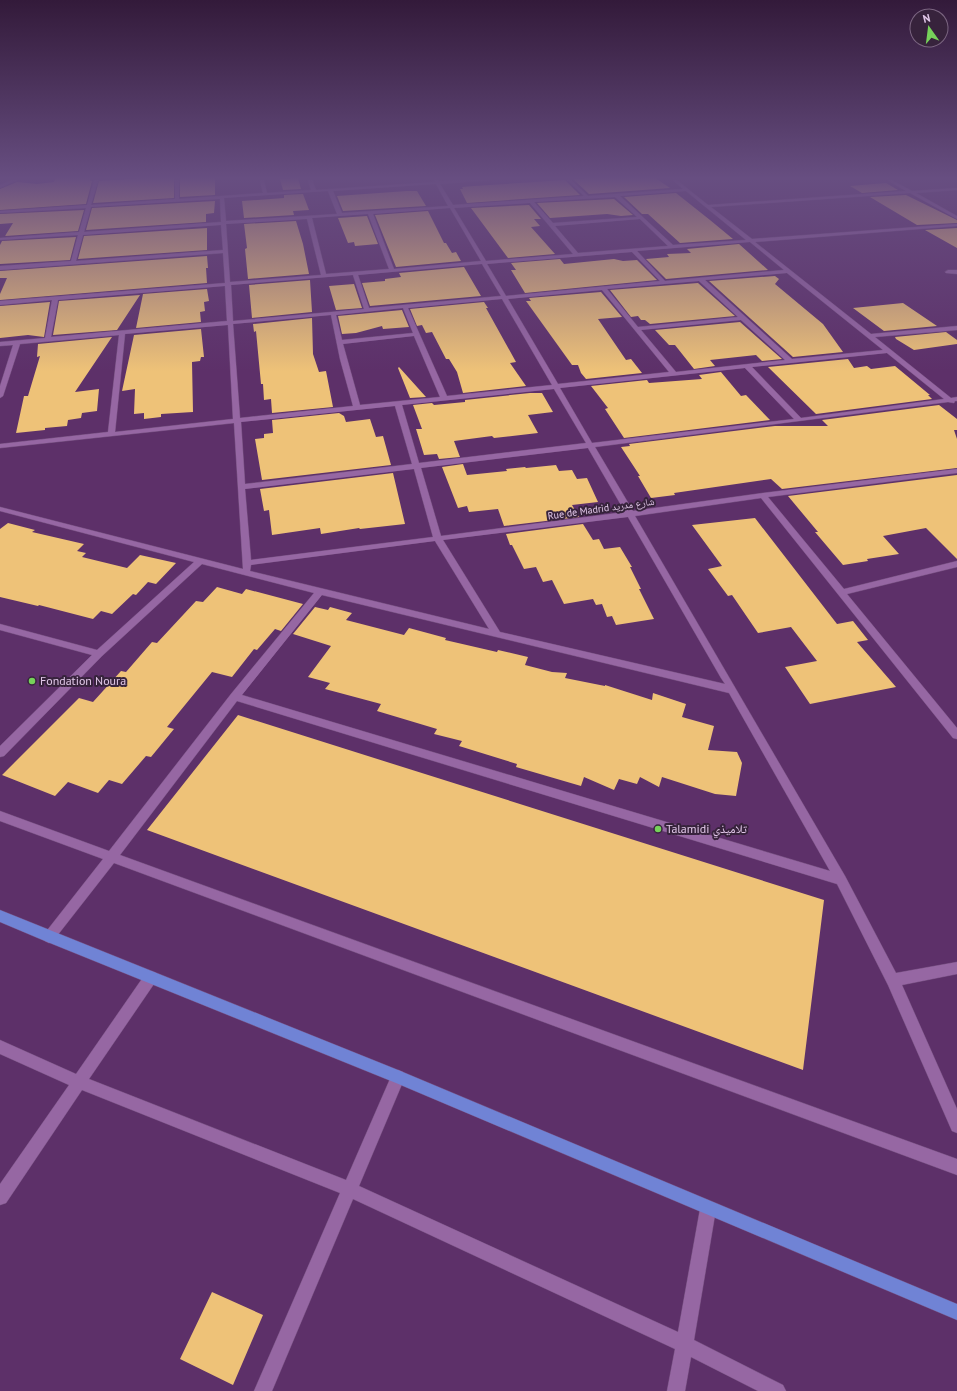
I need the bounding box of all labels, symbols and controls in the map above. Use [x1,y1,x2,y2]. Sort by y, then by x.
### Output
north arrow [909,8,949,48]
text: N [921,11,932,26]
street label: Rue de Madrid شارع مدريد [547,495,656,522]
place label: Fondation Noura [40,673,126,688]
marker: Fondation Noura [27,676,37,686]
place label: Talamidi تلاميذي [666,821,747,839]
marker: Talamidi تلاميذي [653,824,663,834]

